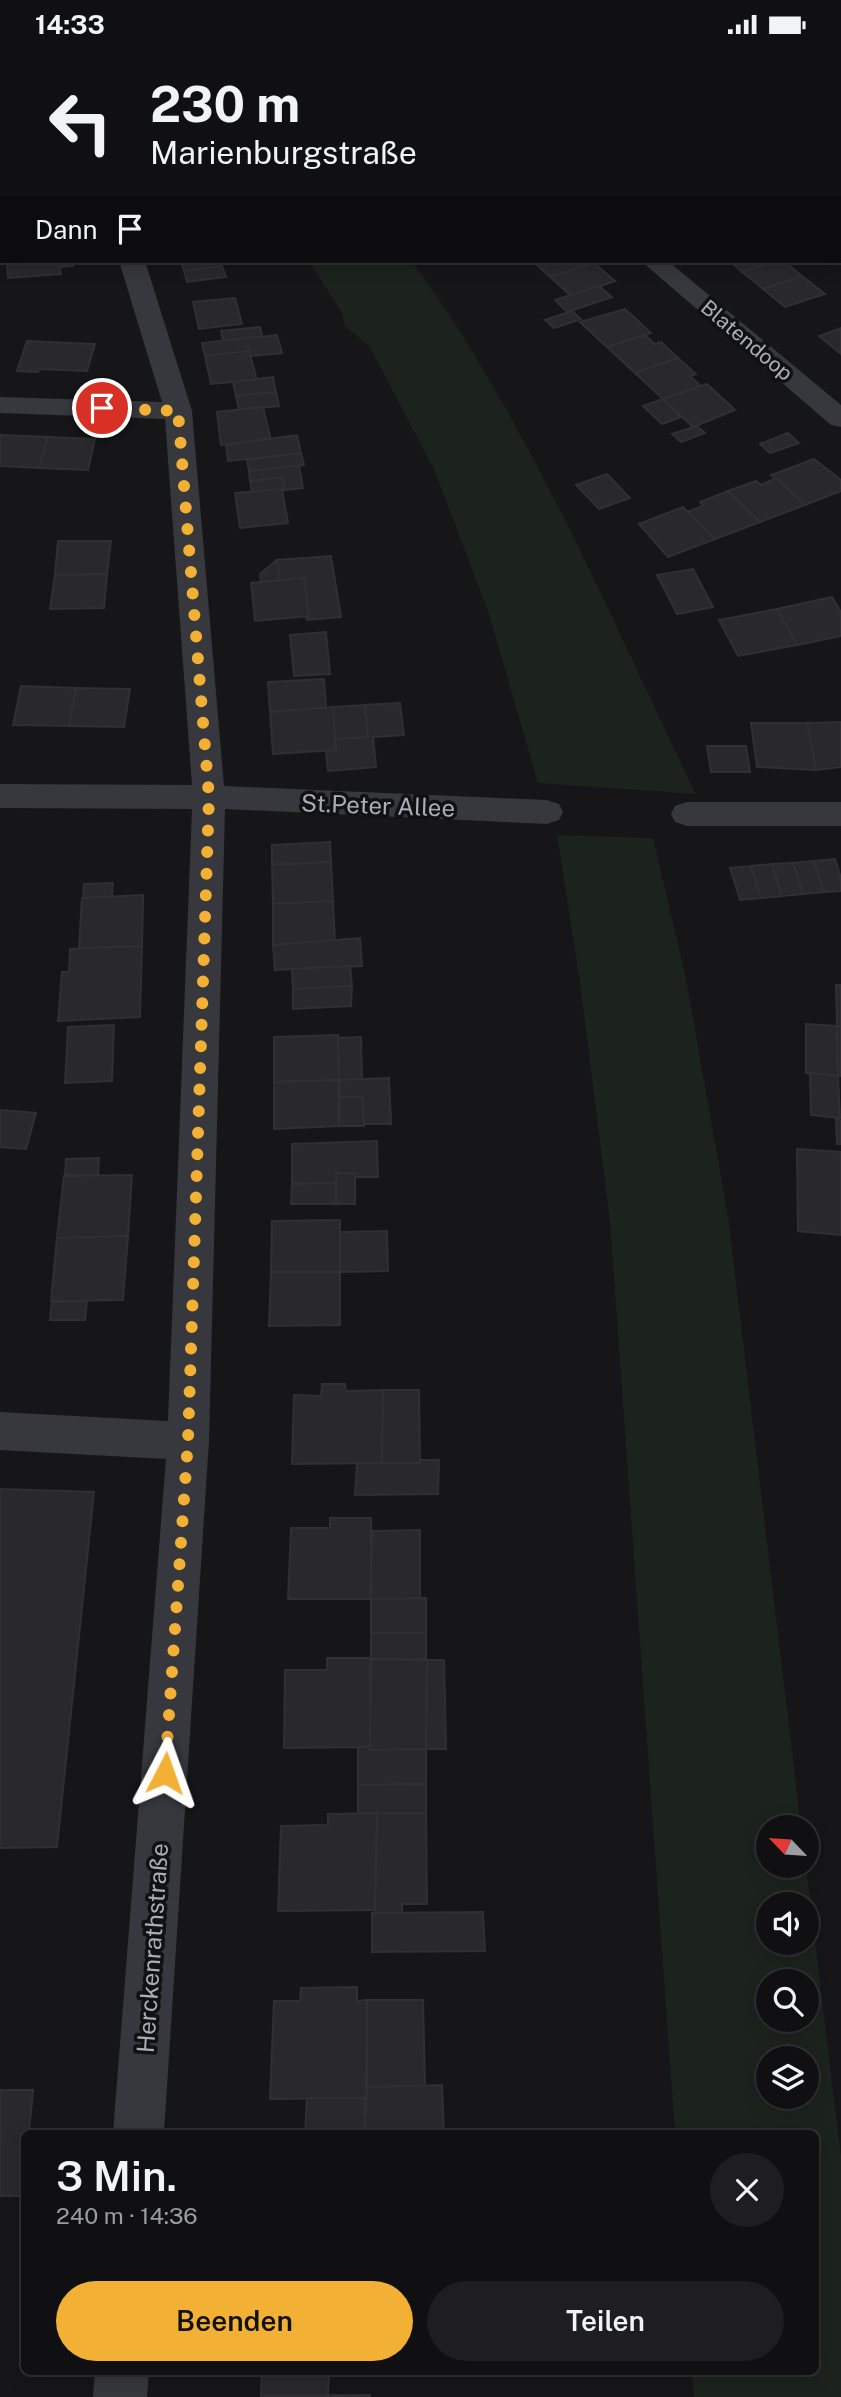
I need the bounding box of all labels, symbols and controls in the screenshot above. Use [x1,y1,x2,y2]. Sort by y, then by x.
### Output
text: 14:33 [35,9,105,40]
text: 230 m [150,75,300,133]
icon: left [35,77,126,168]
text: Marienburgstraße [150,134,417,171]
icon: arrive [111,210,149,248]
text: Dann [35,214,97,245]
street label: Blatendoop [696,294,798,386]
pin [72,378,132,438]
icon: arrive [83,389,121,427]
street label: St.Peter Allee [300,788,456,822]
position arrow [128,1736,202,1810]
north arrow [756,1815,819,1878]
map controls [756,1815,819,2109]
street label: Herckenrathstraße [131,1842,173,2054]
button: sound [756,1892,819,1955]
button: search [756,1969,819,2032]
button: layers [756,2046,819,2109]
text: 3 Min. [56,2151,177,2200]
button: close [710,2153,784,2227]
text: 240 m · 14:36 [56,2202,198,2229]
button: Beenden [56,2281,413,2361]
button: Teilen [427,2281,784,2361]

